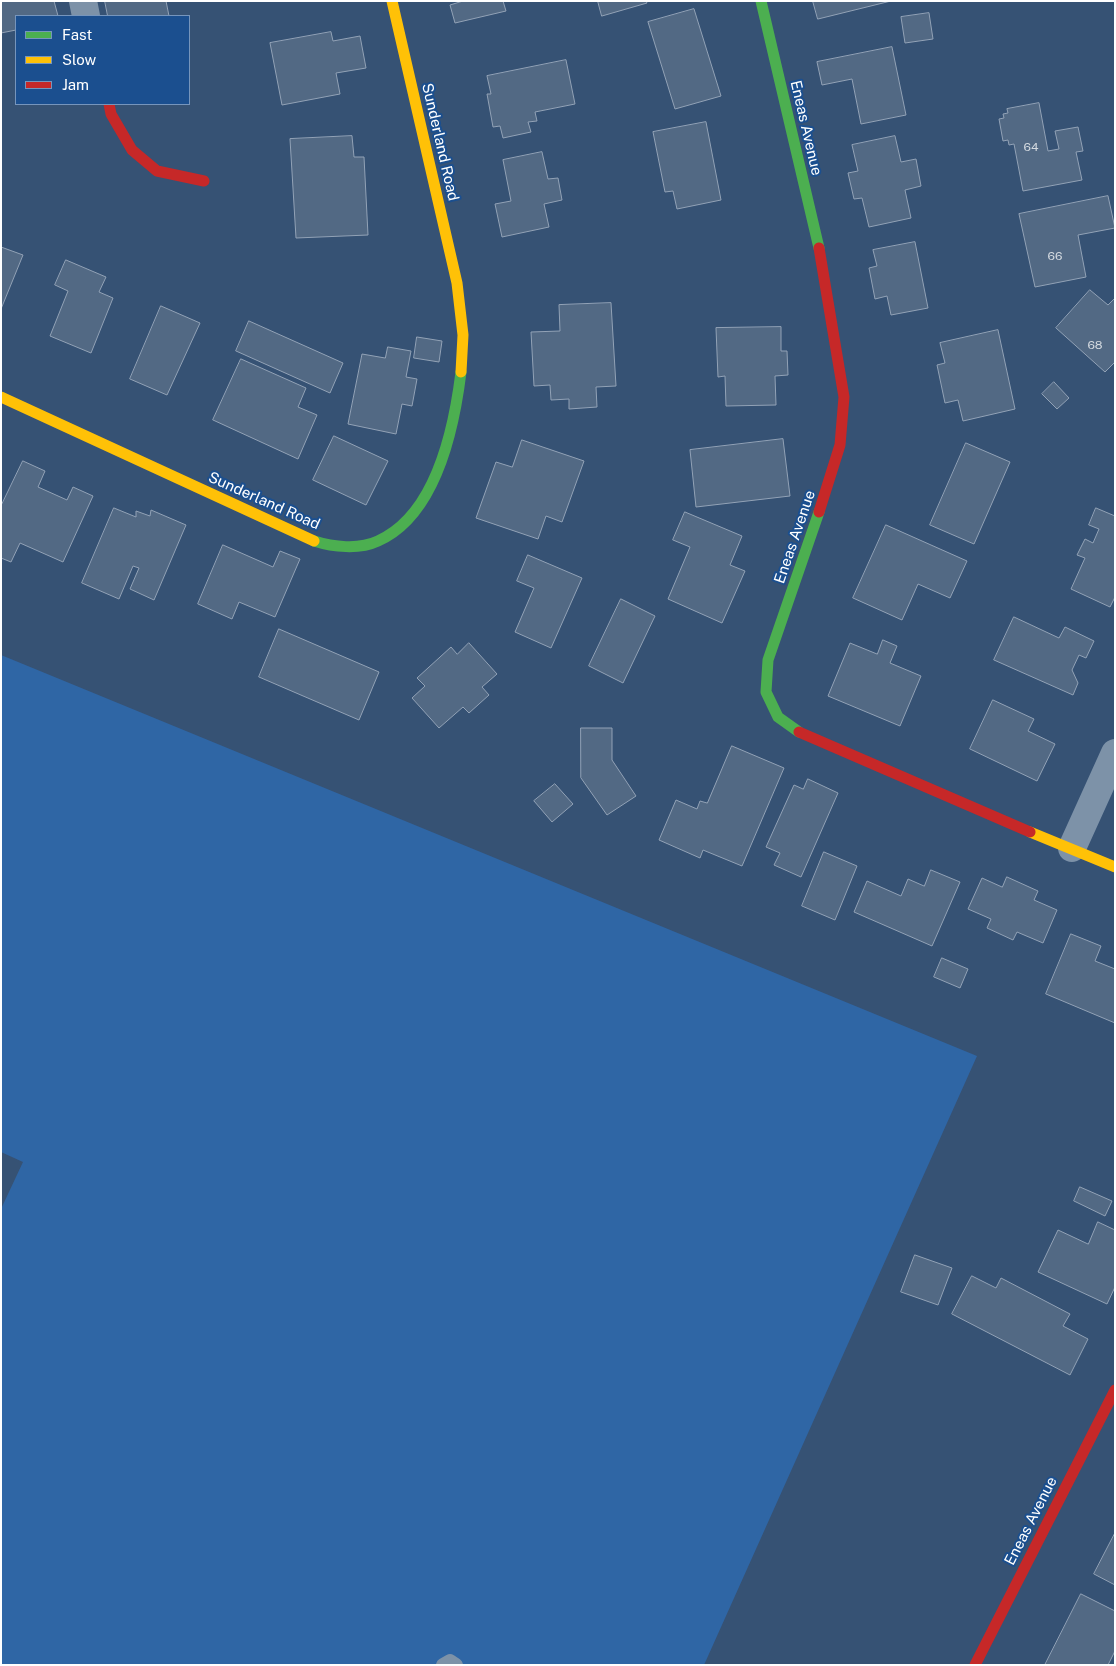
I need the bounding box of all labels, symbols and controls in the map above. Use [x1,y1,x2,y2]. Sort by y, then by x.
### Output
legend [15,15,190,105]
text: Fast [62,26,92,43]
text: Slow [62,51,96,68]
text: Jam [62,76,89,93]
street label: Eneas Avenue [786,79,826,177]
street label: Sunderland Road [418,81,462,203]
house number: 64 [1024,140,1038,154]
house number: 66 [1048,249,1062,263]
house number: 68 [1087,338,1103,352]
street label: Sunderland Road [205,468,323,534]
street label: Eneas Avenue [771,488,819,586]
street label: Eneas Avenue [1001,1474,1061,1568]

